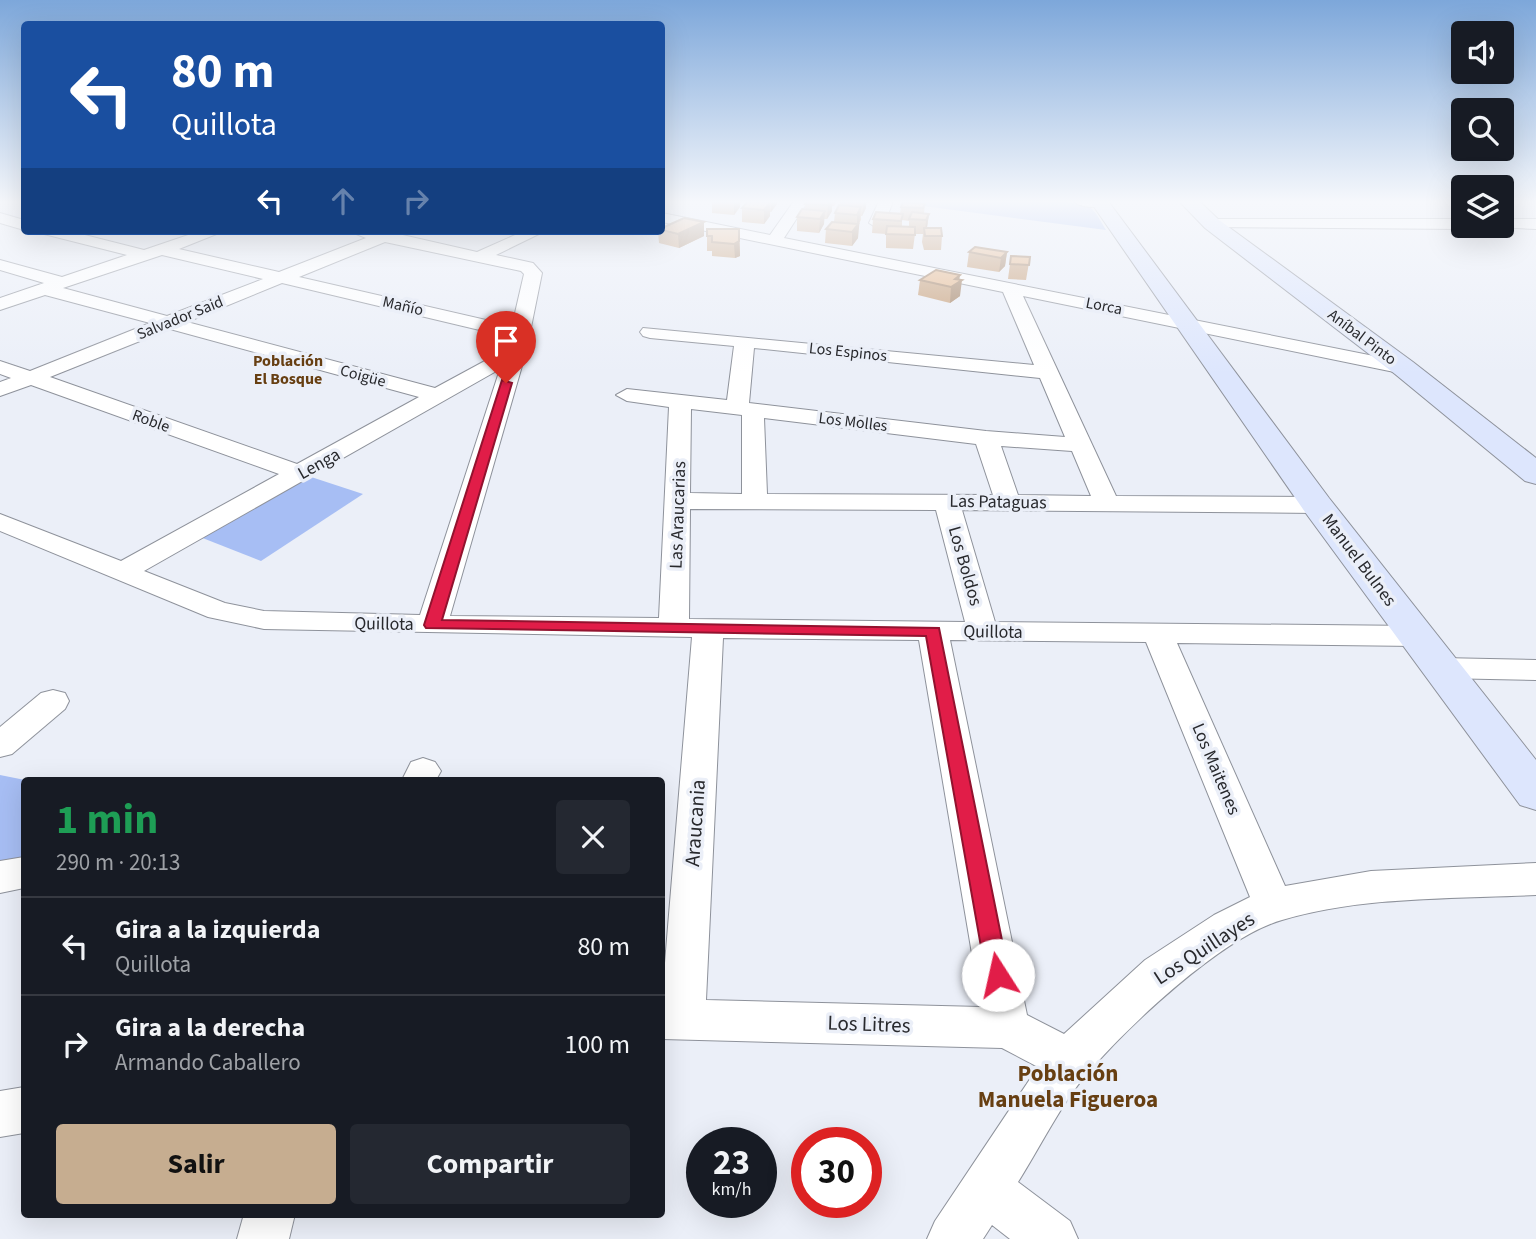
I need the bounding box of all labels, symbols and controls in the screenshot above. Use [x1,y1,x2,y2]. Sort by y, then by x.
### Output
map controls [1451,21,1514,238]
button: sound [1451,21,1514,84]
text: 80 m [171,37,275,107]
icon: left [56,49,147,140]
button: search [1451,98,1514,161]
text: Quillota [171,102,277,148]
button: layers [1451,175,1514,238]
icon: left [251,182,289,220]
icon: ahead [324,182,362,220]
icon: right [397,182,435,220]
street label: Salvador Said [133,291,227,345]
street label: Mañío [381,291,425,321]
street label: Lorca [1084,292,1124,320]
street label: Aníbal Pinto [1323,304,1401,370]
pin [476,311,536,383]
icon: arrive [487,322,525,360]
street label: Los Espinos [808,337,888,367]
district label: Población El Bosque [253,350,323,390]
street label: Coigüe [338,359,388,393]
street label: Roble [129,404,173,438]
street label: Los Molles [817,407,889,437]
street label: Lenga [293,442,345,486]
street label: Las Araucarias [664,461,692,569]
street label: Las Pataguas [949,489,1047,515]
street label: Manuel Bulnes [1316,508,1402,612]
street label: Los Boldos [942,523,988,609]
street label: Quillota [354,611,414,637]
street label: Quillota [963,619,1023,645]
street label: Los Maitenes [1186,719,1246,819]
street label: Araucania [677,778,713,868]
text: 1 min [56,790,158,850]
button: close [556,800,630,874]
text: 290 m · 20:13 [56,846,180,879]
street label: Los Quillayes [1148,904,1261,992]
text: Gira a la izquierda [115,911,320,948]
icon: left [56,927,94,965]
text: 80 m [577,928,630,965]
position arrow [961,938,1035,1012]
text: Quillota [115,948,191,981]
street label: Los Litres [827,1008,911,1040]
text: Gira a la derecha [115,1009,305,1046]
icon: right [56,1025,94,1063]
text: 100 m [564,1026,630,1063]
text: Armando Caballero [115,1046,301,1079]
district label: Población Manuela Figueroa [978,1057,1158,1116]
button: Salir [56,1124,336,1204]
button: Compartir [350,1124,630,1204]
speed limit sign: 30 [791,1127,882,1218]
text: 23 [713,1138,750,1188]
text: km/h [712,1177,751,1202]

